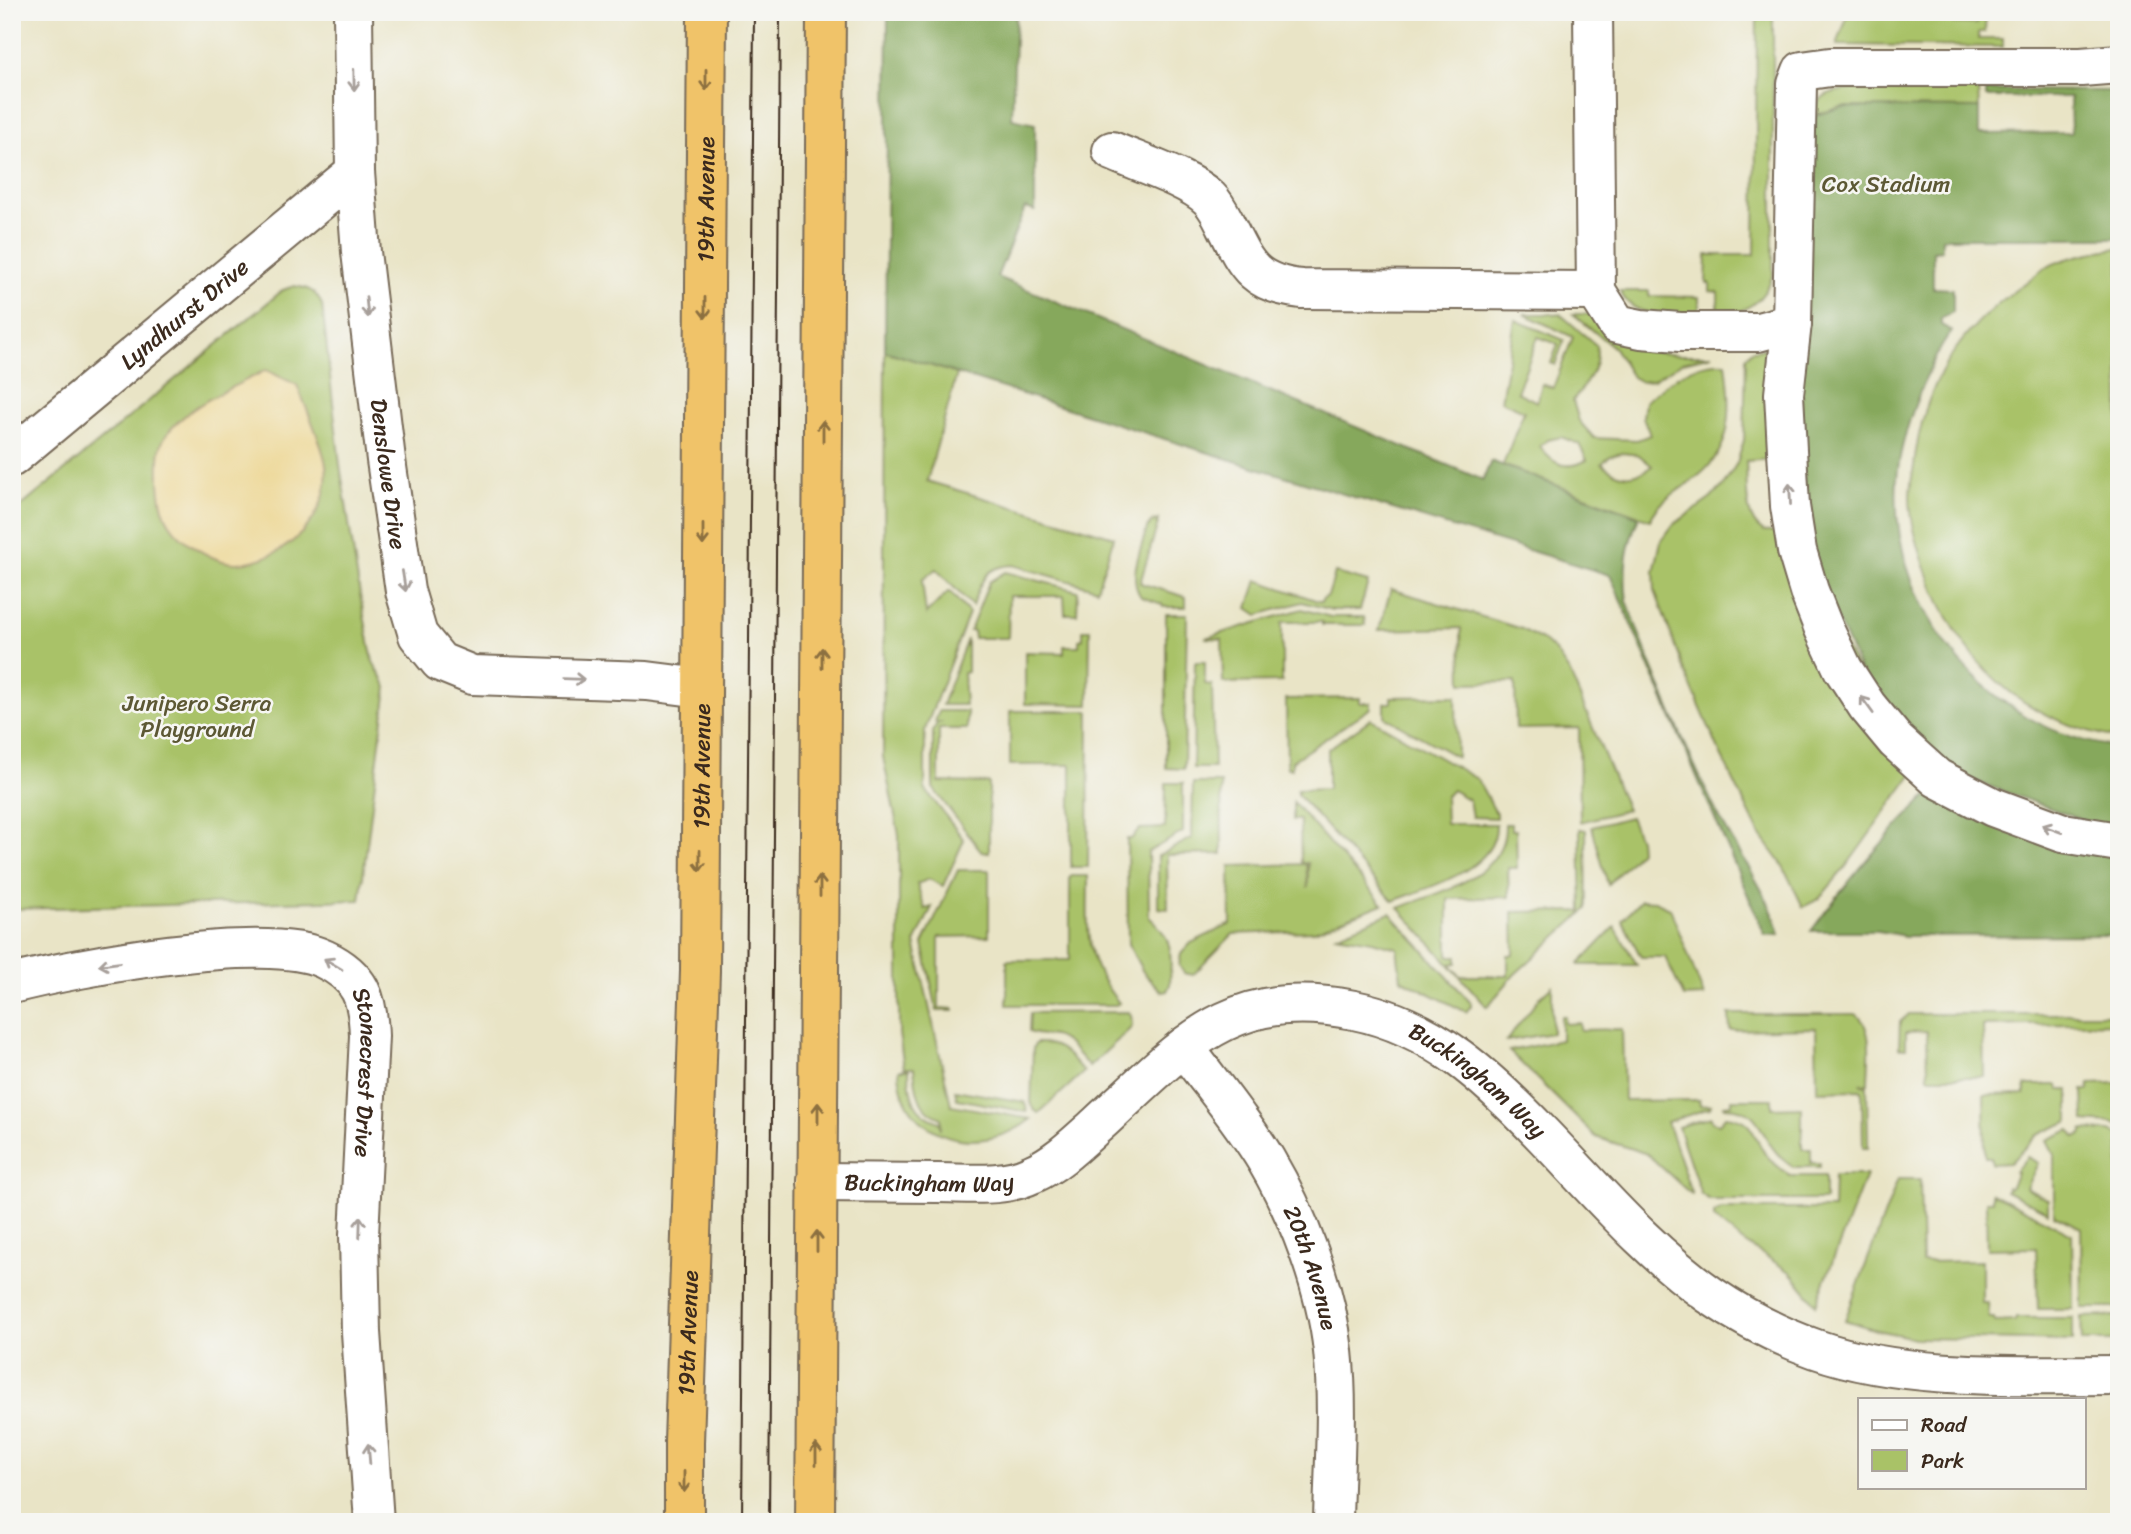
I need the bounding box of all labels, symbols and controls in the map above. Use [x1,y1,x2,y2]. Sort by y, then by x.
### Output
one-way arrow [347,69,361,92]
one-way arrow [699,69,713,92]
street label: 19th Avenue [685,136,727,262]
park label: Cox Stadium [1822,164,1950,205]
street label: Lyndhurst Drive [111,248,259,381]
one-way arrow [361,296,374,318]
one-way arrow [698,296,712,319]
street label: Denslowe Drive [358,396,419,552]
one-way arrow [816,420,830,443]
one-way arrow [1783,483,1796,506]
one-way arrow [696,524,710,547]
one-way arrow [398,570,411,592]
one-way arrow [815,647,829,670]
one-way arrow [563,672,586,685]
park label: Junipero Serra Playground [122,683,272,750]
one-way arrow [1860,696,1874,715]
street label: 19th Avenue [681,703,723,829]
one-way arrow [2041,822,2063,835]
one-way arrow [693,849,707,872]
one-way arrow [813,875,827,898]
one-way arrow [324,957,344,971]
one-way arrow [99,958,121,971]
street label: Stonecrest Drive [340,980,389,1158]
street label: Buckingham Way [1401,1011,1557,1149]
one-way arrow [811,1102,825,1125]
street label: Buckingham Way [844,1161,1017,1205]
street label: 20th Avenue [1271,1198,1350,1333]
one-way arrow [353,1215,366,1238]
one-way arrow [810,1229,824,1252]
street label: 19th Avenue [666,1270,711,1397]
legend [1858,1398,2086,1488]
text: Road [1921,1406,1968,1444]
one-way arrow [809,1442,823,1465]
text: Park [1921,1442,1964,1480]
one-way arrow [362,1443,375,1466]
one-way arrow [677,1470,691,1493]

